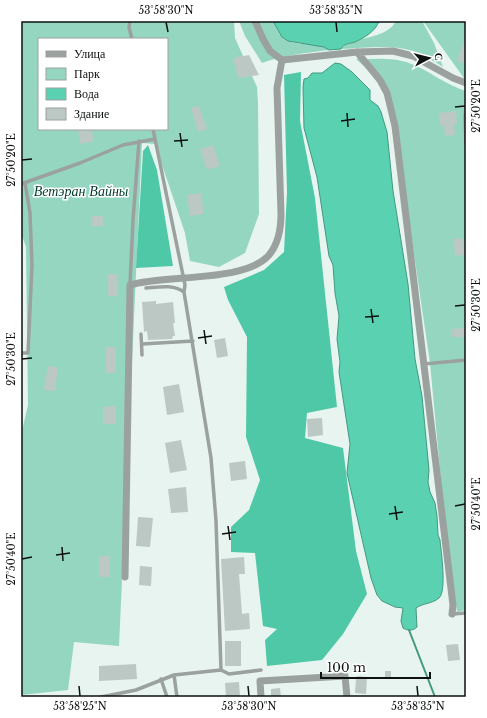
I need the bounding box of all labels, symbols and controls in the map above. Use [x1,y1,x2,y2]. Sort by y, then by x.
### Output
text: 53°58'30"N [139,4,193,17]
text: 53°58'35"N [309,4,363,17]
legend [38,38,168,130]
north arrow [409,38,449,78]
text: Улица [74,46,106,61]
text: С [431,52,446,62]
text: Парк [74,66,100,81]
text: 27°50'20"E [470,79,483,133]
text: Вода [74,86,100,101]
text: Здание [74,106,109,121]
text: 27°50'20"E [5,133,18,187]
park label: Ветэран Вайны [34,182,128,200]
text: 27°50'30"E [470,278,483,332]
text: 27°50'30"E [5,332,18,386]
text: 27°50'40"E [470,478,483,530]
text: 27°50'40"E [5,533,18,585]
scale bar [321,654,430,680]
text: 100 m [327,660,366,675]
text: 53°58'25"N [53,700,107,713]
text: 53°58'30"N [222,700,276,713]
text: 53°58'35"N [391,700,445,713]

